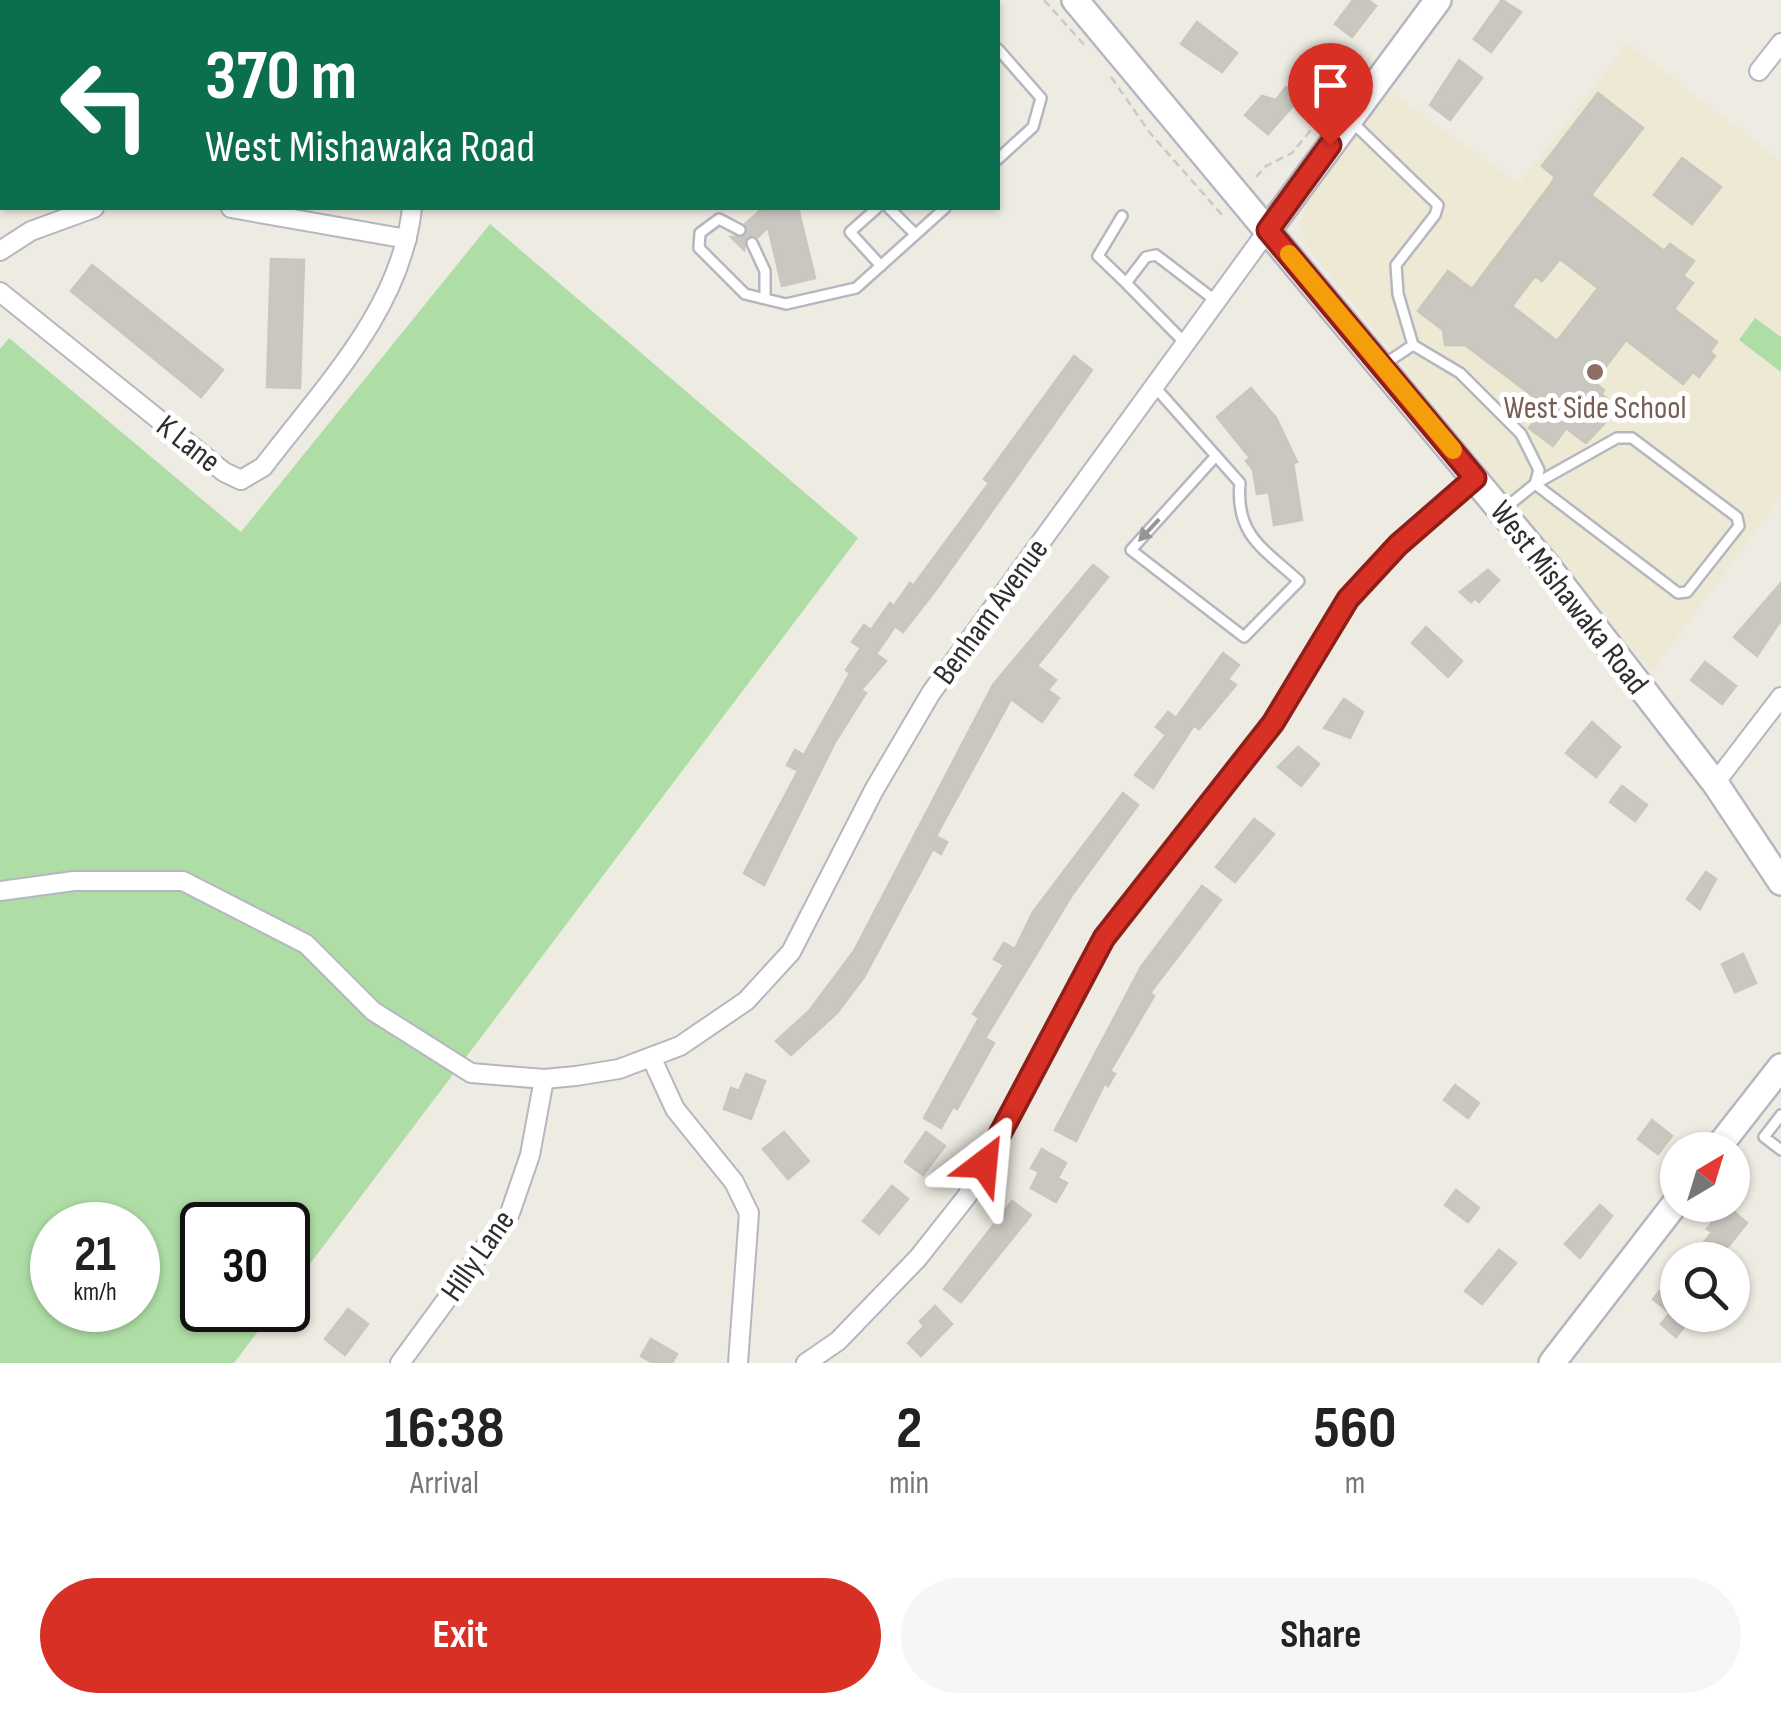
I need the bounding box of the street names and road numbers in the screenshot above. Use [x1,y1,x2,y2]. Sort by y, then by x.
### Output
street label: K Lane [148,407,228,481]
street label: West Mishawaka Road [1481,493,1656,702]
street label: Benham Avenue [925,531,1057,692]
street label: Hilly Lane [433,1203,524,1309]

